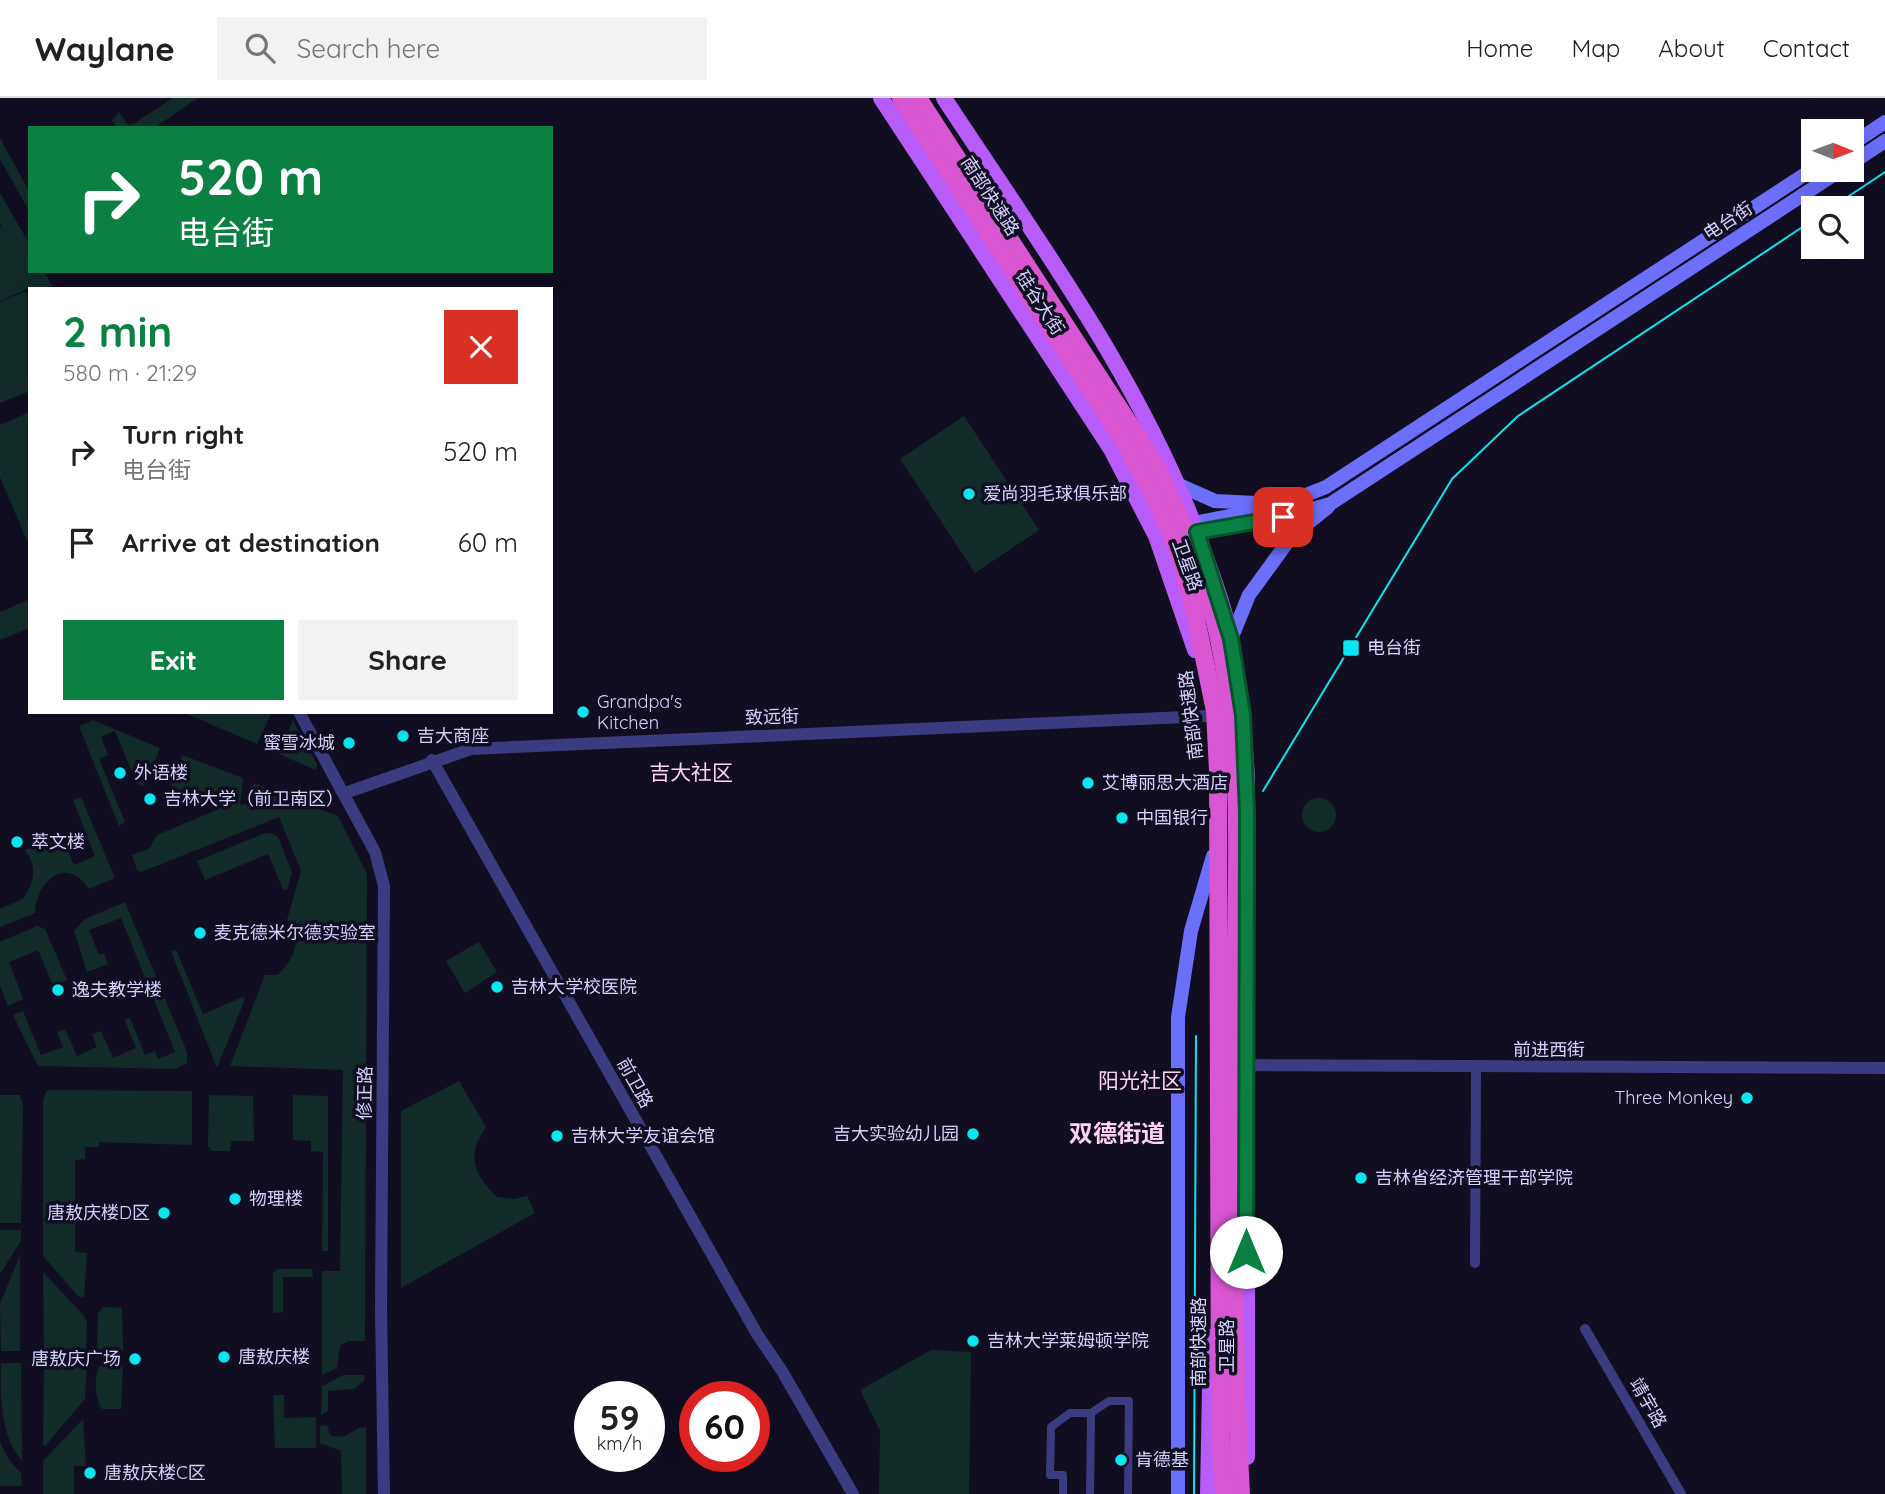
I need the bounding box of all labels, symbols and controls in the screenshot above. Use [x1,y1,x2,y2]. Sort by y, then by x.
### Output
search box [217,17,707,80]
text: Waylane [35,28,175,69]
icon: search [241,29,279,67]
text: Search here [297,32,440,65]
text: Home [1466,33,1533,63]
text: Map [1571,33,1620,63]
text: About [1658,33,1725,63]
text: Contact [1763,33,1850,63]
north arrow [1801,119,1864,182]
map controls [1801,119,1864,259]
text: 520 m [178,146,323,207]
street label: 南部快速路 [956,152,1025,240]
icon: right [63,154,154,245]
street label: 电台街 [1699,196,1757,245]
button: search [1801,196,1864,259]
text: 电台街 [178,212,274,252]
street label: 硅谷大街 [1011,266,1070,339]
text: 2 min [63,305,172,358]
button: close [444,310,518,384]
text: 580 m · 21:29 [63,358,197,387]
text: Turn right [122,418,244,451]
icon: right [63,433,101,471]
text: 520 m [443,435,518,468]
text: 电台街 [122,455,191,484]
place label: 爱尚羽毛球俱乐部 [983,482,1127,505]
marker: 爱尚羽毛球俱乐部 [961,486,977,502]
pin [1253,487,1313,547]
icon: arrive [1264,498,1302,536]
icon: arrive [63,524,101,562]
text: Arrive at destination [122,526,380,559]
text: 60 m [458,526,518,559]
street label: 卫星路 [1167,536,1208,594]
button: Exit [63,620,284,700]
button: Share [298,620,518,700]
place label: 电台街 [1367,636,1421,659]
marker: 电台街 [1341,638,1361,658]
street label: 南部快速路 [1174,669,1207,761]
place label: Grandpa's Kitchen [597,690,682,734]
marker: Grandpa's Kitchen [575,704,591,720]
street label: 致远街 [745,704,799,729]
place label: 吉大商座 [417,724,489,747]
marker: 吉大商座 [395,728,411,744]
place label: 蜜雪冰城 [263,731,335,754]
marker: 蜜雪冰城 [341,735,357,751]
district label: 吉大社区 [649,759,733,785]
place label: 外语楼 [134,761,188,784]
marker: 外语楼 [112,765,128,781]
place label: 艾博丽思大酒店 [1102,771,1228,794]
marker: 艾博丽思大酒店 [1080,775,1096,791]
place label: 吉林大学（前卫南区） [164,787,344,810]
marker: 吉林大学（前卫南区） [142,791,158,807]
place label: 中国银行 [1136,806,1208,829]
marker: 中国银行 [1114,810,1130,826]
place label: 萃文楼 [31,830,85,853]
marker: 萃文楼 [9,834,25,850]
place label: 麦克德米尔德实验室 [214,921,376,944]
marker: 麦克德米尔德实验室 [192,925,208,941]
place label: 吉林大学校医院 [511,975,637,998]
place label: 逸夫教学楼 [72,978,162,1001]
marker: 吉林大学校医院 [489,979,505,995]
marker: 逸夫教学楼 [50,982,66,998]
street label: 前进西街 [1513,1038,1585,1061]
street label: 前卫路 [612,1054,659,1112]
street label: 修正路 [353,1066,376,1120]
district label: 阳光社区 [1098,1067,1182,1093]
place label: Three Monkey [1614,1086,1733,1109]
marker: Three Monkey [1739,1090,1755,1106]
district label: 双德街道 [1069,1118,1165,1148]
place label: 吉大实验幼儿园 [833,1122,959,1145]
place label: 吉林大学友谊会馆 [571,1124,715,1147]
marker: 吉大实验幼儿园 [965,1126,981,1142]
marker: 吉林大学友谊会馆 [549,1128,565,1144]
place label: 吉林省经济管理干部学院 [1375,1166,1573,1189]
marker: 吉林省经济管理干部学院 [1353,1170,1369,1186]
place label: 物理楼 [249,1187,303,1210]
marker: 物理楼 [227,1191,243,1207]
place label: 唐敖庆楼D区 [47,1201,150,1224]
marker: 唐敖庆楼D区 [156,1205,172,1221]
position arrow [1209,1215,1283,1289]
street label: 南部快速路 [1187,1297,1210,1387]
street label: 卫星路 [1215,1319,1238,1373]
place label: 吉林大学莱姆顿学院 [987,1329,1149,1352]
marker: 吉林大学莱姆顿学院 [965,1333,981,1349]
place label: 唐敖庆楼 [238,1345,310,1368]
place label: 唐敖庆广场 [31,1347,121,1370]
marker: 唐敖庆楼 [216,1349,232,1365]
marker: 唐敖庆广场 [127,1351,143,1367]
street label: 靖宇路 [1625,1374,1672,1432]
speed limit sign: 60 [679,1381,770,1472]
text: 59 [599,1395,640,1439]
text: km/h [597,1432,642,1455]
place label: 肯德基 [1135,1448,1189,1471]
marker: 肯德基 [1113,1452,1129,1468]
place label: 唐敖庆楼C区 [104,1461,206,1484]
marker: 唐敖庆楼C区 [82,1465,98,1481]

